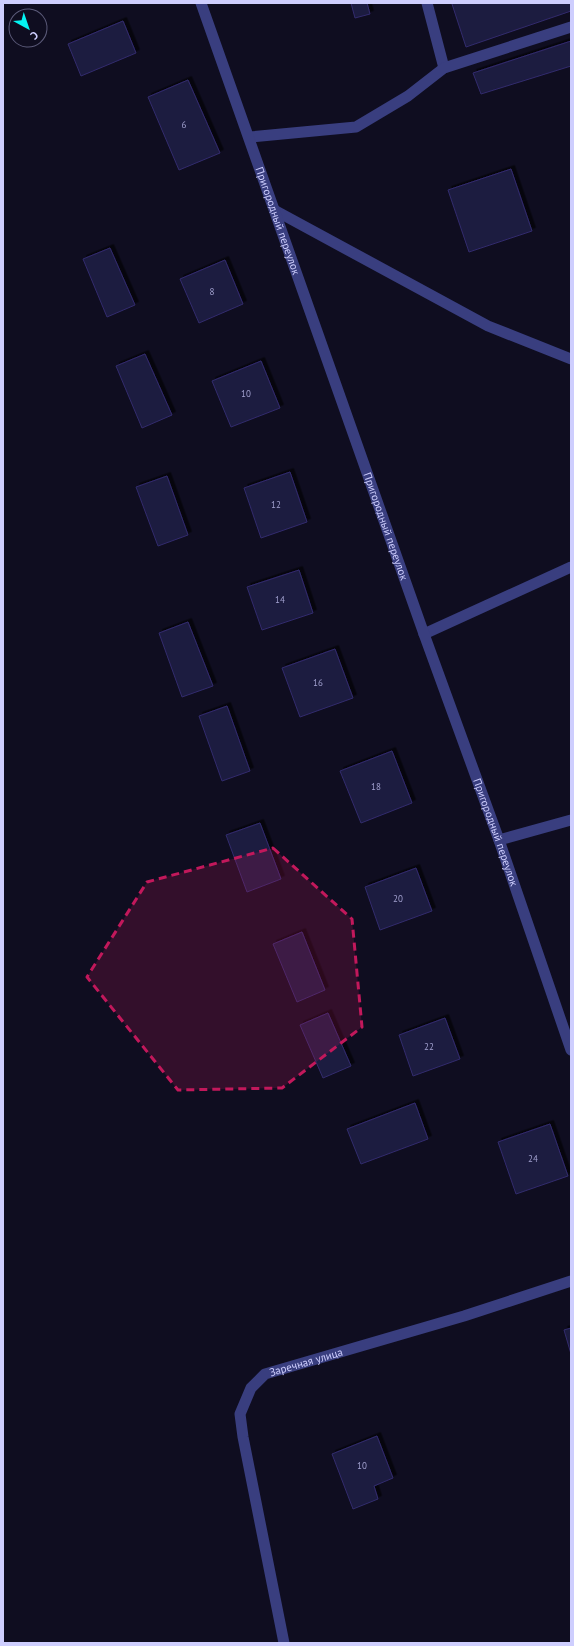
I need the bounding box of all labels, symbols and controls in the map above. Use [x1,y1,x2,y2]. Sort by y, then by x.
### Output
north arrow [8,8,48,48]
text: С [28,28,41,43]
house number: 6 [182,119,187,130]
street label: Пригородный переулок [252,165,304,277]
house number: 8 [210,286,215,297]
house number: 10 [241,388,251,399]
street label: Пригородный переулок [360,470,412,583]
house number: 12 [271,499,281,510]
house number: 14 [275,594,285,605]
house number: 16 [313,677,323,688]
street label: Пригородный переулок [470,776,522,889]
house number: 18 [371,781,381,792]
house number: 20 [393,893,403,904]
house number: 22 [424,1041,434,1052]
house number: 24 [528,1153,538,1164]
street label: Заречная улица [268,1345,344,1379]
house number: 10 [357,1460,367,1471]

